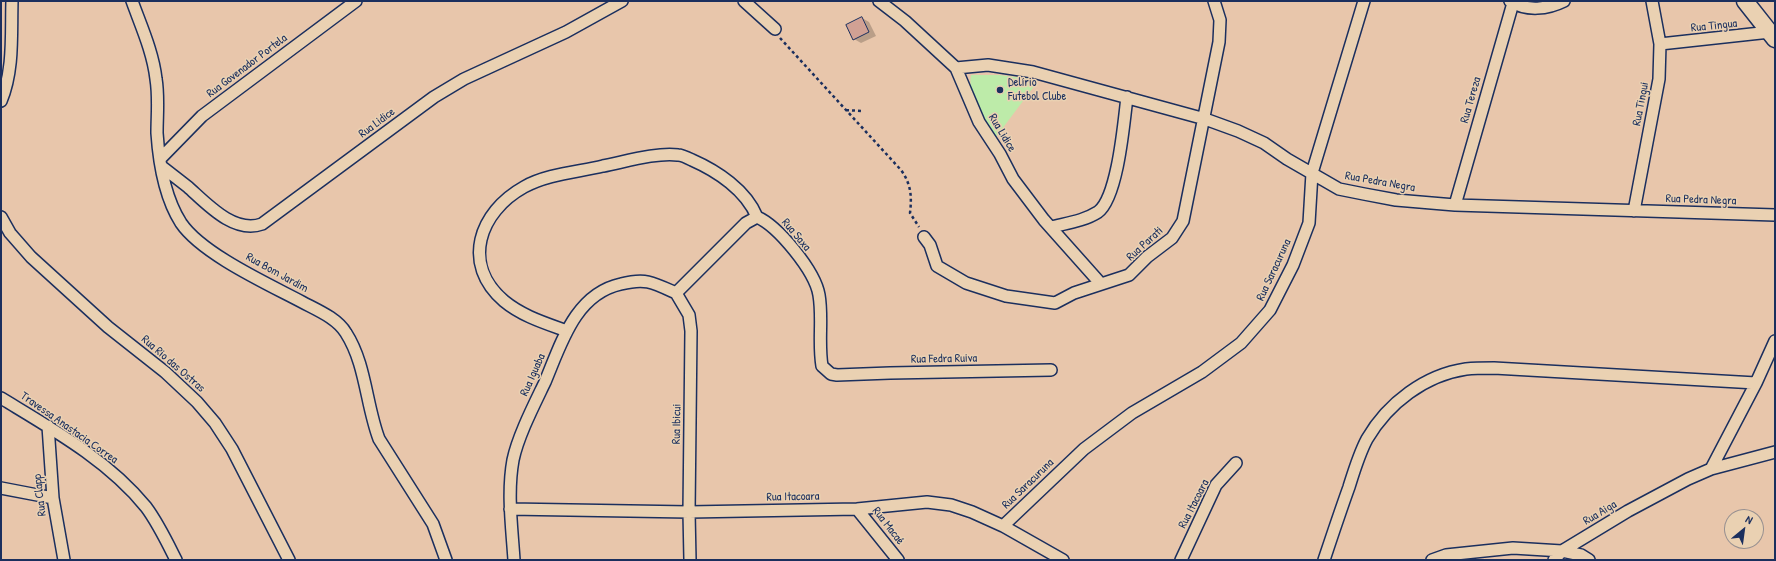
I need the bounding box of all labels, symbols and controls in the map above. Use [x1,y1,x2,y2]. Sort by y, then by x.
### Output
street label: Rua Tingua [1690,16,1738,36]
street label: Rua Govenador Portela [204,31,290,101]
street label: Rua Tereza [1458,75,1484,125]
place label: Delírio Futebol Clube [1008,76,1066,104]
street label: Rua Tingui [1630,81,1652,127]
marker: Delírio Futebol Clube [995,85,1005,95]
street label: Rua Lidice [356,105,398,141]
street label: Rua Lidice [985,111,1019,155]
street label: Rua Pedra Negra [1344,169,1416,195]
street label: Rua Pedra Negra [1665,192,1737,208]
street label: Rua Saxa [778,216,814,254]
street label: Rua Parati [1124,224,1166,264]
street label: Rua Saracuruna [1253,237,1295,303]
street label: Rua Bom Jardim [243,250,311,296]
street label: Rua Rio das Ostras [138,332,208,396]
street label: Rua Fedra Ruiva [911,351,977,367]
street label: Rua Iguaba [517,352,549,398]
street label: Travessa Anastacia Correa [18,389,120,467]
street label: Rua Ibicui [669,404,685,444]
street label: Rua Saracuruna [999,456,1057,512]
street label: Rua Clapp [30,473,50,517]
street label: Rua Itacoara [1176,477,1212,531]
street label: Rua Itacoara [766,489,820,505]
street label: Rua Aiga [1581,497,1619,529]
street label: Rua Macaé [869,504,907,548]
north arrow [1724,509,1764,549]
text: N [1743,512,1755,527]

